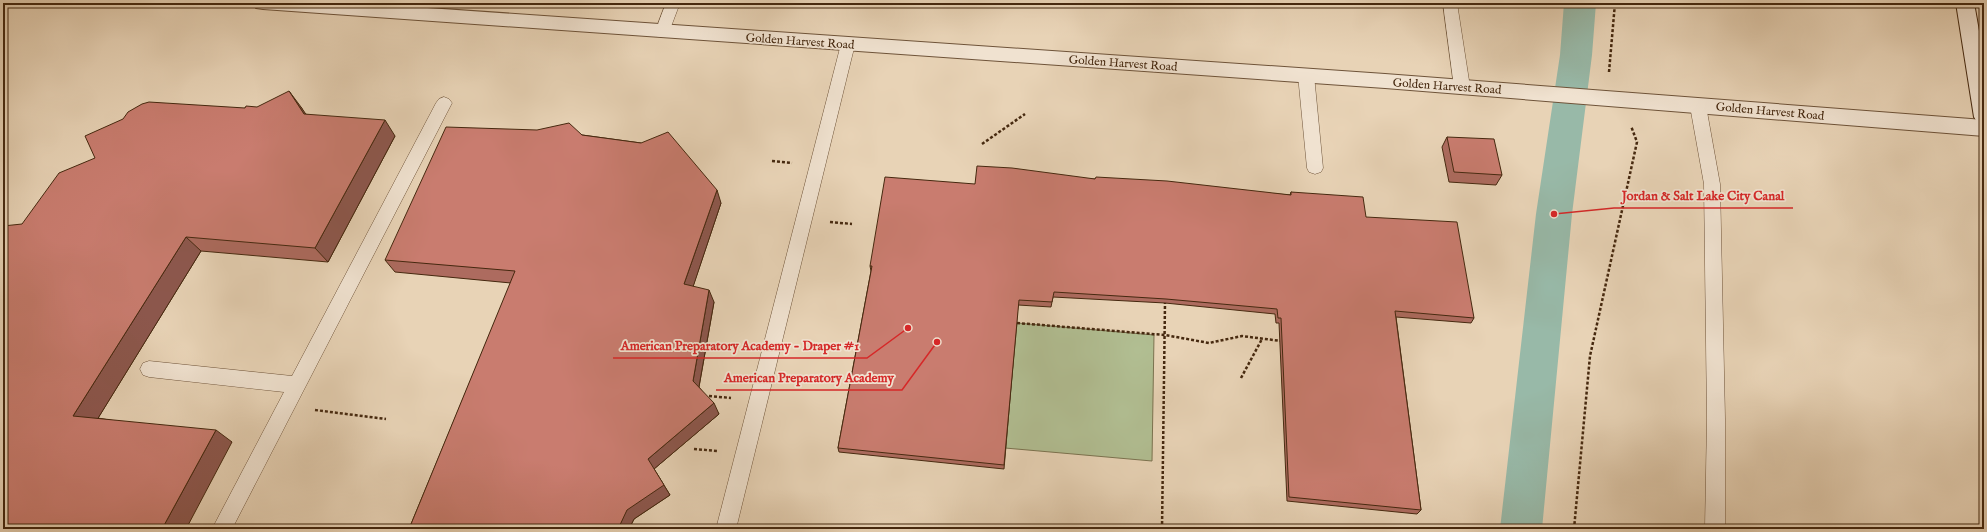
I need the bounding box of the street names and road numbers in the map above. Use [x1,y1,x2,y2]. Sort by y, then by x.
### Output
street label: Golden Harvest Road [745,30,855,53]
street label: Golden Harvest Road [1068,52,1178,75]
street label: Golden Harvest Road [1392,75,1502,98]
street label: Golden Harvest Road [1715,99,1825,124]

